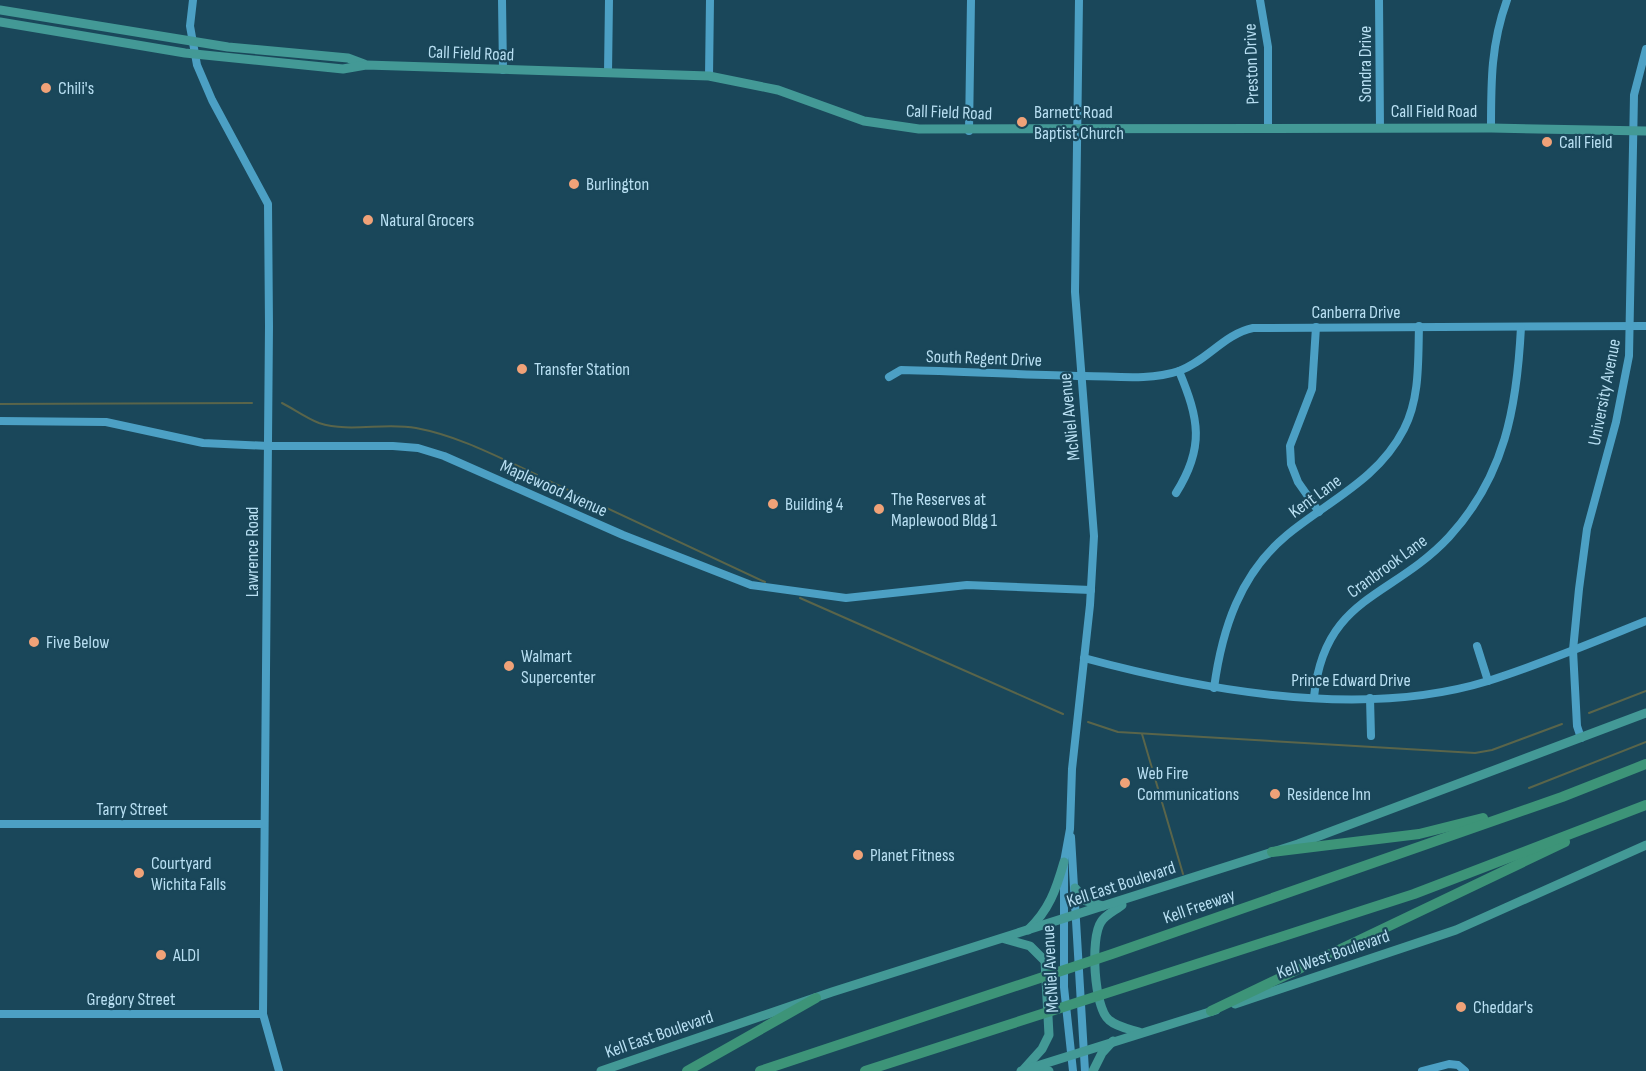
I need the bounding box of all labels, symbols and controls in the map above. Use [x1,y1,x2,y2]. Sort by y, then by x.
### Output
street label: Preston Drive [1240,23,1263,105]
street label: Sondra Drive [1355,26,1376,102]
street label: Call Field Road [427,42,514,65]
place label: Chili's [58,78,94,99]
marker: Chili's [39,81,53,95]
street label: Call Field Road [905,101,992,124]
street label: Call Field Road [1391,101,1477,122]
place label: Barnett Road Baptist Church [1034,102,1124,144]
marker: Barnett Road Baptist Church [1015,115,1029,129]
place label: Call Field [1559,132,1612,153]
marker: Call Field [1540,135,1554,149]
place label: Burlington [586,174,649,195]
marker: Burlington [567,177,581,191]
place label: Natural Grocers [380,210,474,231]
marker: Natural Grocers [361,213,375,227]
street label: Canberra Drive [1311,302,1401,323]
street label: University Avenue [1584,337,1625,447]
street label: South Regent Drive [926,346,1042,371]
place label: Transfer Station [534,359,630,380]
marker: Transfer Station [515,362,529,376]
street label: McNiel Avenue [1054,372,1085,462]
street label: Maplewood Avenue [497,455,611,521]
street label: Kent Lane [1285,470,1346,522]
place label: The Reserves at Maplewood Bldg 1 [891,489,998,531]
place label: Building 4 [785,494,844,515]
marker: Building 4 [766,497,780,511]
marker: The Reserves at Maplewood Bldg 1 [872,502,886,516]
street label: Lawrence Road [242,507,263,597]
street label: Cranbrook Lane [1343,530,1431,602]
place label: Five Below [46,632,109,653]
marker: Five Below [27,635,41,649]
place label: Walmart Supercenter [521,646,596,688]
marker: Walmart Supercenter [502,659,516,673]
street label: Prince Edward Drive [1291,670,1411,691]
place label: Web Fire Communications [1137,763,1239,805]
marker: Web Fire Communications [1118,776,1132,790]
place label: Residence Inn [1287,784,1371,805]
marker: Residence Inn [1268,787,1282,801]
street label: Tarry Street [96,799,168,820]
place label: Planet Fitness [870,845,955,866]
marker: Planet Fitness [851,848,865,862]
place label: Courtyard Wichita Falls [151,853,226,895]
street label: Kell East Boulevard [1064,857,1178,912]
marker: Courtyard Wichita Falls [132,866,146,880]
street label: Kell Freeway [1161,884,1238,929]
street label: McNiel Avenue [1038,925,1063,1013]
street label: Kell West Boulevard [1274,925,1392,984]
place label: ALDI [172,945,200,966]
marker: ALDI [154,948,168,962]
street label: Gregory Street [87,989,176,1010]
place label: Cheddar's [1473,997,1533,1018]
marker: Cheddar's [1454,1000,1468,1014]
street label: Kell East Boulevard [602,1006,716,1063]

